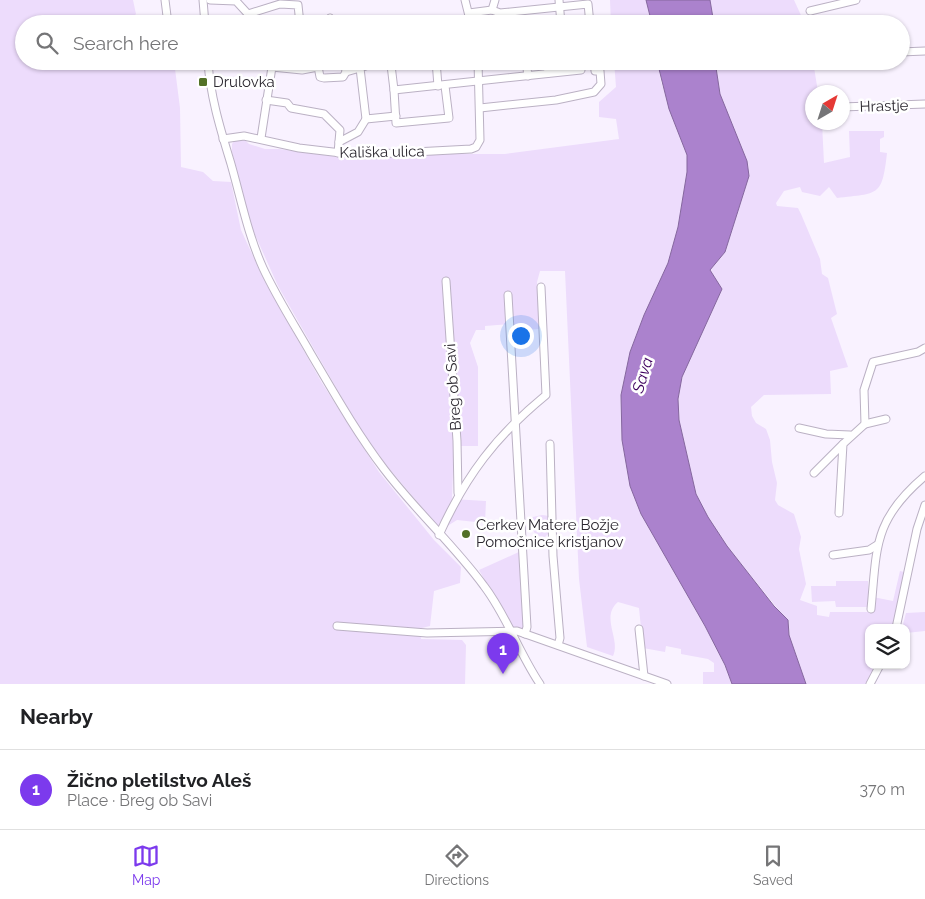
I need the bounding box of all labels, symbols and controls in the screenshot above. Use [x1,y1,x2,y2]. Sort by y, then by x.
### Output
search box [15,15,910,70]
icon: search [33,29,61,57]
text: Search here [73,32,179,54]
place label: Drulovka [213,73,275,91]
marker: Drulovka [197,76,209,88]
north arrow [805,85,850,130]
street label: Hrastje [859,96,909,116]
street label: Kališka ulica [339,142,425,162]
your location [508,323,534,349]
street label: Breg ob Savi [441,343,465,431]
water label: Sava [628,355,657,396]
place label: Cerkev Matere Božje Pomočnice kristjanov [476,516,624,551]
marker: Cerkev Matere Božje Pomočnice kristjanov [460,528,472,540]
map controls [865,624,910,669]
button: layers [865,624,910,669]
pin: 1 [487,633,519,674]
text: Nearby [20,704,93,729]
text: Žično pletilstvo Aleš [67,769,251,791]
text: 1 [32,780,40,799]
text: 370 m [859,780,905,799]
text: Place · Breg ob Savi [67,791,212,810]
tab: Map [132,842,160,888]
tab: Directions [424,842,489,888]
tab: Saved [753,842,793,888]

